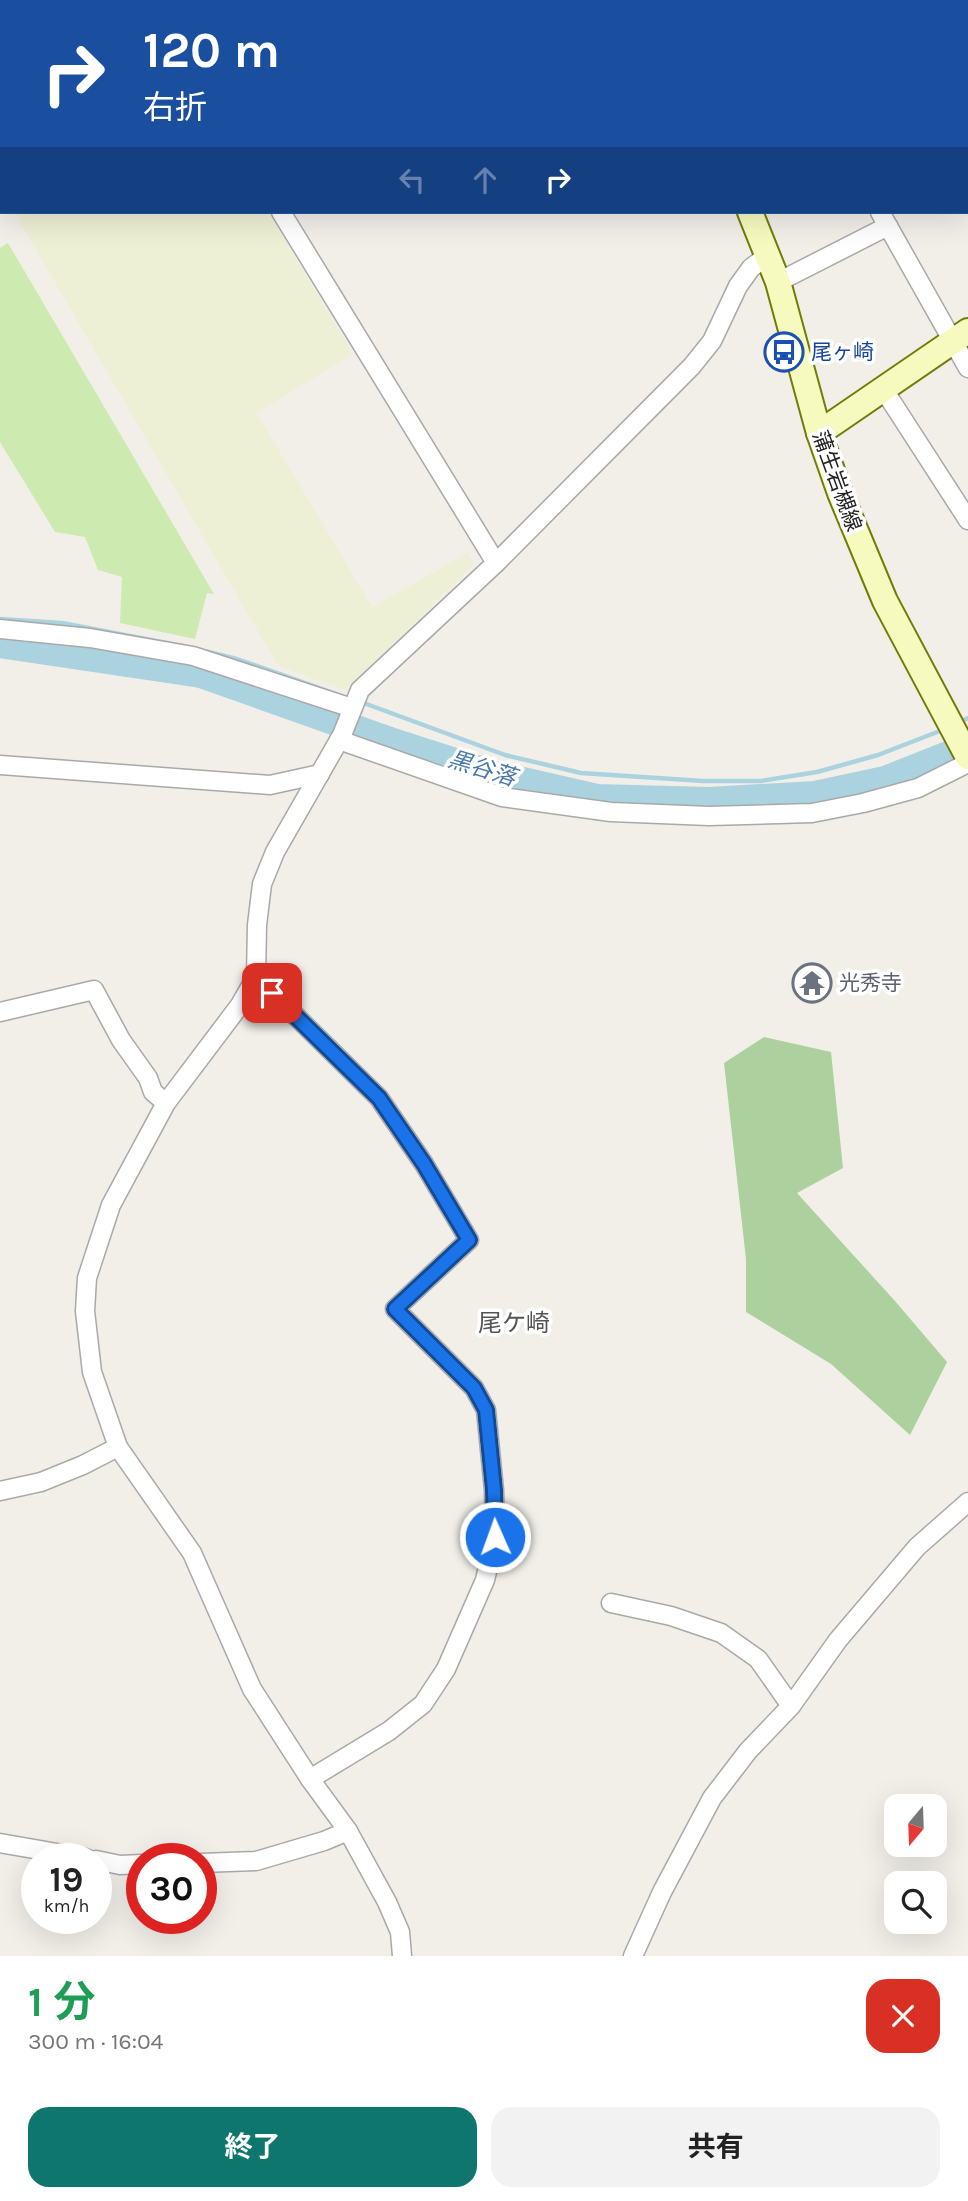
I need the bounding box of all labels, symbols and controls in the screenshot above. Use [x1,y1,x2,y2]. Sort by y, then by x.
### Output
text: 120 m [143,22,280,79]
icon: right [28,28,119,119]
text: 右折 [143,89,207,126]
icon: left [393,161,431,199]
icon: ahead [466,161,504,199]
icon: right [539,161,577,199]
bus stop icon: 尾ヶ崎 [763,331,805,373]
place label: 尾ヶ崎 [811,340,874,364]
street label: 蒲生岩槻線 [808,428,866,534]
water label: 黒谷落 [445,745,523,793]
temple icon: 光秀寺 [791,962,833,1004]
pin [242,963,302,1023]
place label: 光秀寺 [839,971,902,995]
icon: arrive [253,974,291,1012]
district label: 尾ケ崎 [478,1309,550,1337]
position arrow [458,1500,532,1574]
north arrow [884,1794,947,1857]
map controls [884,1794,947,1934]
speed limit sign: 30 [126,1843,217,1934]
text: 19 [50,1859,83,1900]
button: search [884,1871,947,1934]
text: km/h [44,1895,89,1917]
text: 1 分 [28,1977,96,2027]
button: close [866,1979,940,2053]
text: 300 m · 16:04 [28,2028,163,2055]
button: 終了 [28,2107,477,2187]
button: 共有 [491,2107,940,2187]

